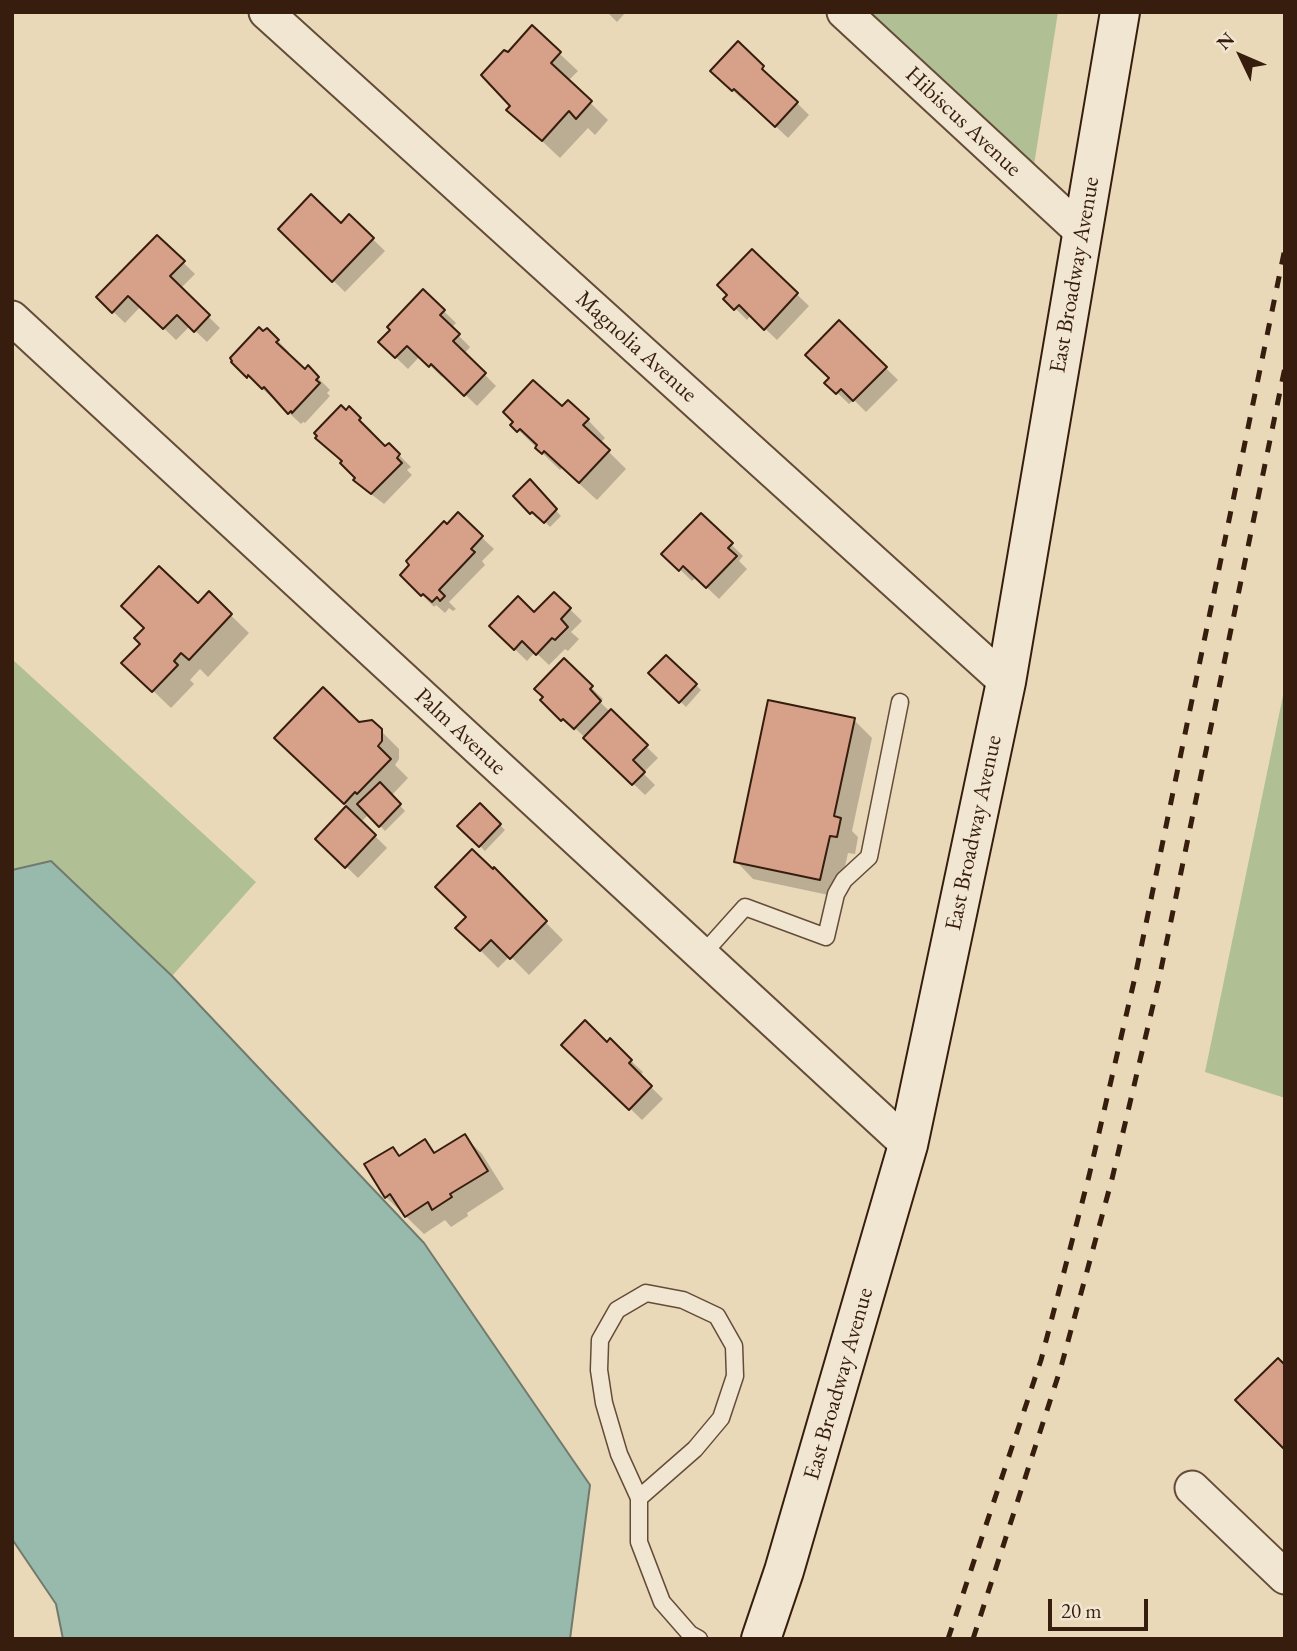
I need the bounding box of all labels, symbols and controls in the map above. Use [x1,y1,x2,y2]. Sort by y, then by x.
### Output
north arrow [1206,21,1276,91]
text: N [1211,27,1240,55]
street label: Hibiscus Avenue [899,61,1027,183]
street label: East Broadway Avenue [1044,175,1106,375]
street label: Magnolia Avenue [570,285,702,409]
street label: Palm Avenue [409,683,511,781]
street label: East Broadway Avenue [940,733,1008,933]
street label: East Broadway Avenue [798,1285,880,1483]
scale bar [1052,1584,1152,1628]
text: 20 m [1061,1597,1102,1624]

